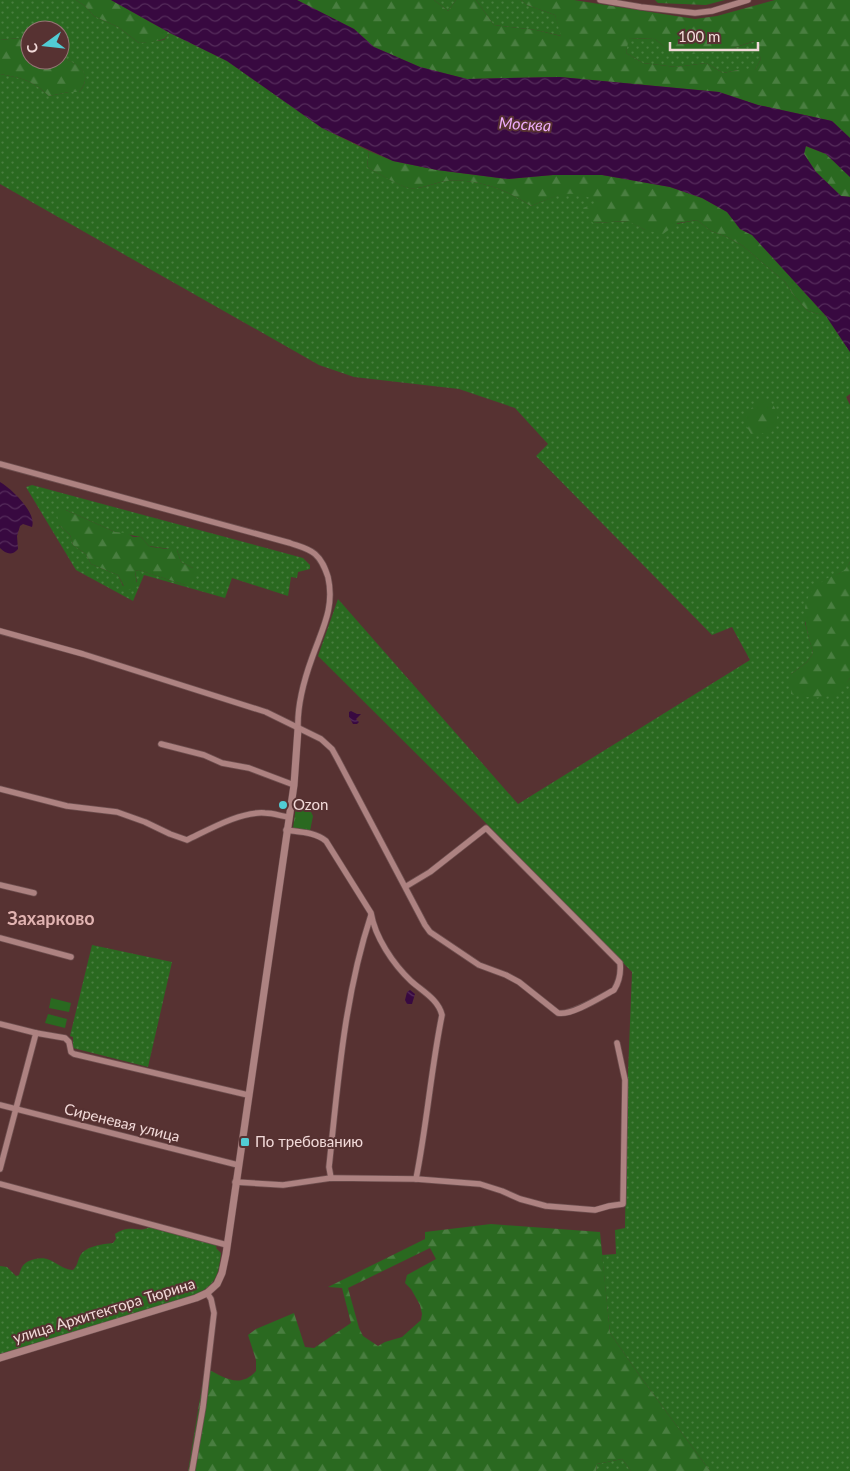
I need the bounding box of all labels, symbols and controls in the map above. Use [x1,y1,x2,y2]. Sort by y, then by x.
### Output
north arrow [20,20,70,70]
scale bar [670,20,758,52]
text: 100 m [678,27,720,45]
text: С [22,41,41,55]
water label: Москва [498,113,552,134]
place label: Ozon [293,795,328,813]
marker: Ozon [277,799,289,811]
district label: Захарково [7,907,95,929]
street label: Сиреневая улица [63,1099,182,1145]
place label: По требованию [255,1132,363,1150]
marker: По требованию [239,1136,251,1148]
street label: улица Архитектора Тюрина [11,1274,197,1346]

